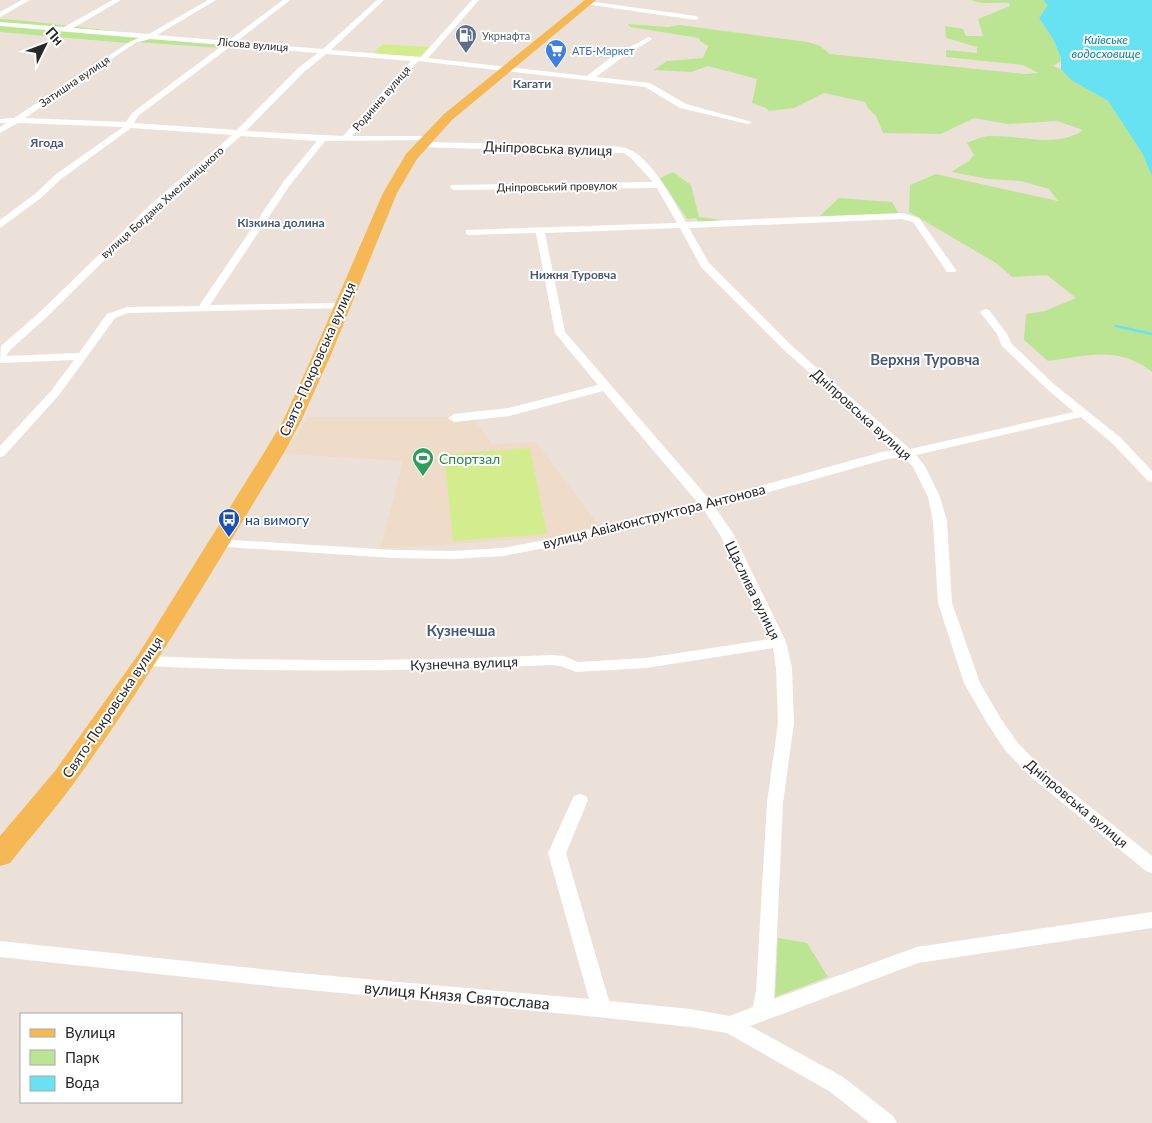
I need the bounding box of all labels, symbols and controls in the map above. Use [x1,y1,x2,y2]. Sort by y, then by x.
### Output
north arrow [20,20,70,70]
text: Пн [43,23,67,48]
fuel station icon: Укрнафта [454,23,478,54]
place label: Укрнафта [482,29,530,42]
water label: Київське водосховище [1071,32,1141,61]
street label: Лісова вулиця [216,34,289,54]
supermarket icon: АТБ-Маркет [544,38,568,69]
place label: АТБ-Маркет [572,44,635,57]
street label: Затишна вулиця [36,53,112,109]
street label: Родинна вулиця [349,63,413,133]
district label: Кагати [513,76,551,91]
district label: Ягода [29,135,64,150]
street label: Дніпровська вулиця [483,137,613,159]
street label: вулиця Богдана Хмельницького [98,143,226,261]
street label: Дніпровський провулок [497,178,618,194]
district label: Кізкина долина [237,215,325,230]
district label: Нижня Туровча [530,267,616,282]
street label: Свято-Покровська вулиця [275,279,359,439]
district label: Верхня Туровча [870,350,980,368]
street label: Дніпровська вулиця [808,365,916,463]
sports icon: Спортзал [411,446,435,477]
place label: Спортзал [439,450,500,467]
street label: вулиця Авіаконструктора Антонова [541,480,767,552]
bus stop icon: на вимогу [217,507,241,538]
place label: на вимогу [245,511,310,528]
street label: Щаслива вулиця [722,538,784,642]
district label: Кузнечша [427,621,495,639]
street label: Свято-Покровська вулиця [58,633,166,781]
street label: Кузнечна вулиця [410,653,518,673]
street label: Дніпровська вулиця [1022,755,1132,851]
street label: вулиця Князя Святослава [363,977,551,1013]
legend [20,1013,182,1103]
text: Вулиця [65,1023,115,1041]
text: Парк [65,1048,100,1066]
text: Вода [65,1073,100,1091]

